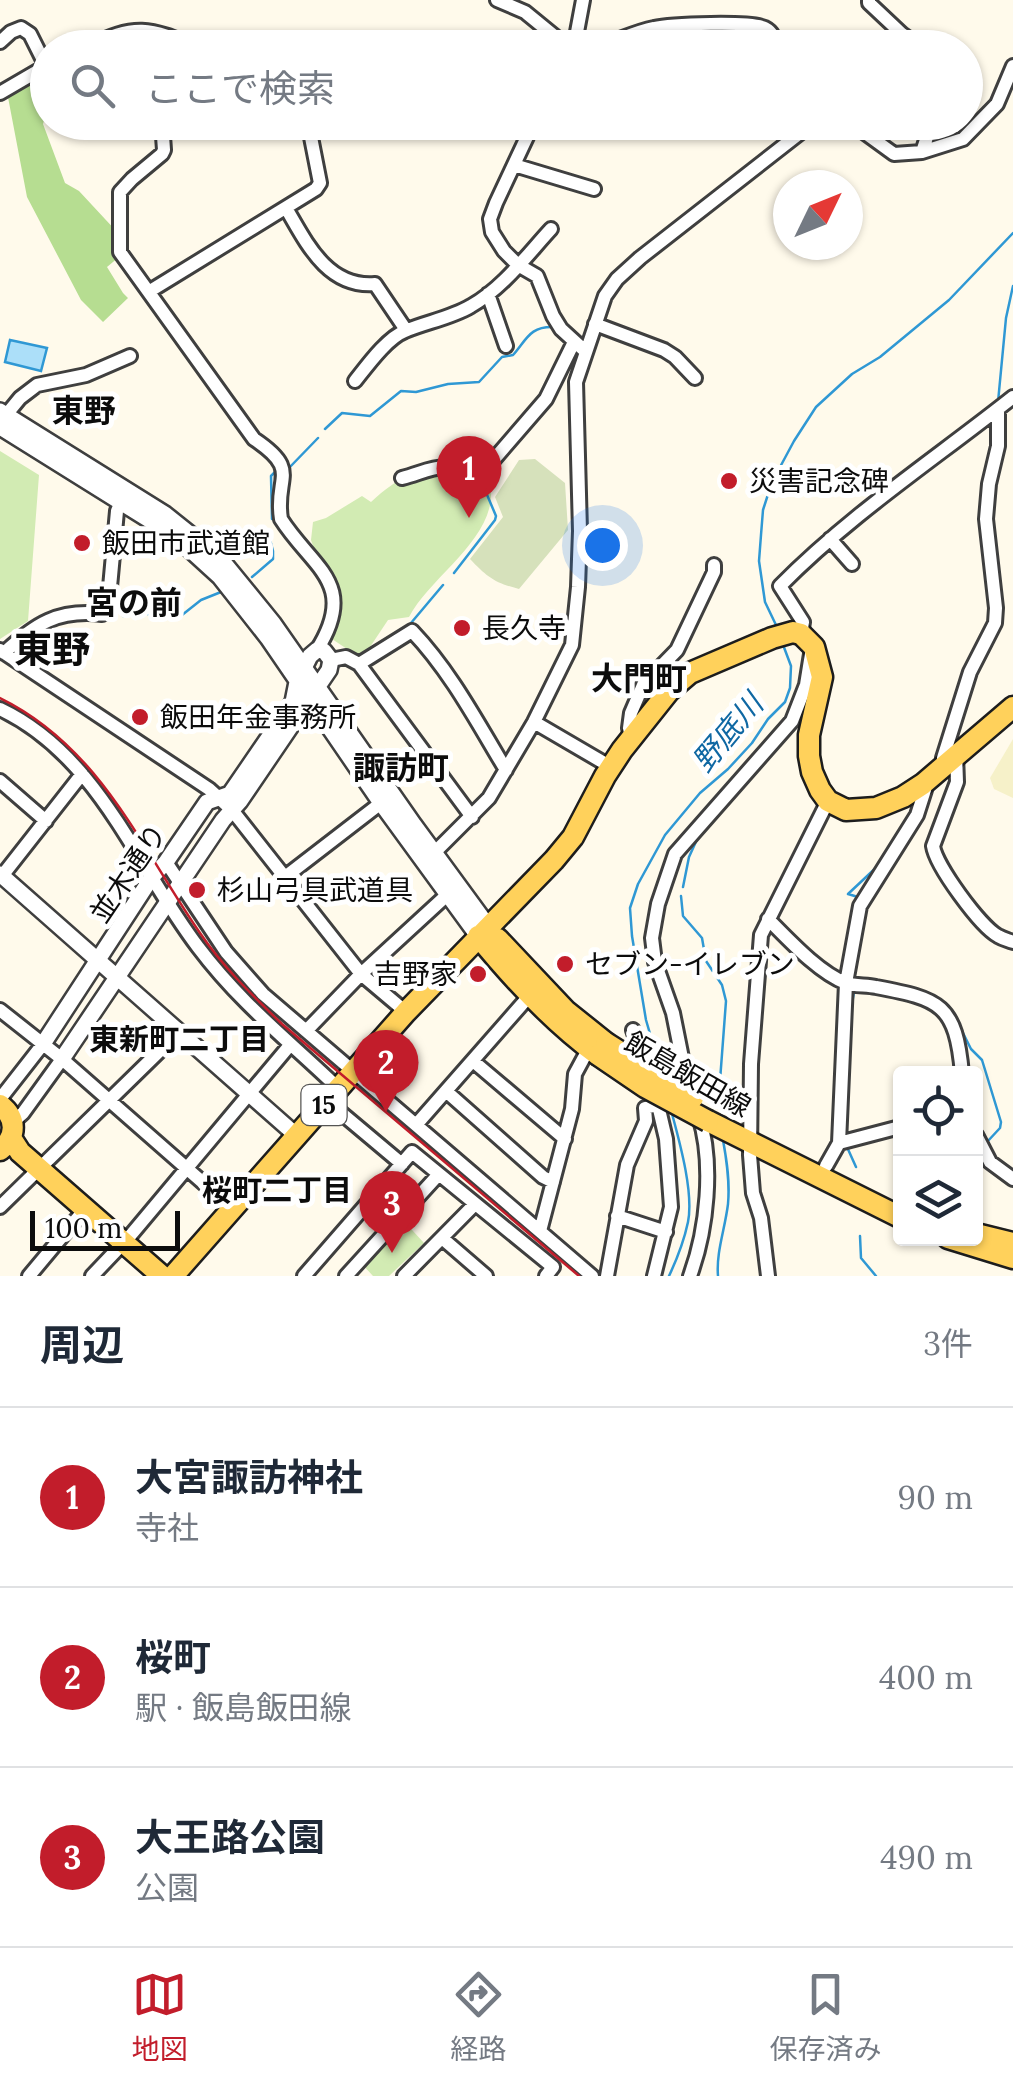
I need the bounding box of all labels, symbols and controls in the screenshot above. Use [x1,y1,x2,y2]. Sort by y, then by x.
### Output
search box [30,30,983,140]
icon: search [65,58,120,113]
text: ここで検索 [145,64,335,112]
north arrow [773,170,863,260]
district label: 東野 [52,390,116,431]
pin: 1 [436,436,502,518]
place label: 災害記念碑 [749,463,889,499]
marker: 災害記念碑 [718,470,740,492]
your location [577,520,628,571]
place label: 飯田市武道館 [102,525,270,561]
marker: 飯田市武道館 [71,532,93,554]
district label: 宮の前 [86,582,182,623]
place label: 長久寺 [482,610,566,646]
marker: 長久寺 [451,617,473,639]
district label: 東野 [14,625,90,673]
district label: 大門町 [591,658,687,699]
water label: 野底川 [684,683,773,779]
place label: 飯田年金事務所 [160,699,356,735]
marker: 飯田年金事務所 [129,706,151,728]
district label: 諏訪町 [353,747,449,788]
street label: 並木通り [82,817,174,929]
place label: 杉山弓具武道具 [217,872,413,908]
marker: 杉山弓具武道具 [186,879,208,901]
place label: セブン-イレブン [585,946,795,982]
marker: セブン-イレブン [554,953,576,975]
place label: 吉野家 [374,956,458,992]
marker: 吉野家 [467,963,489,985]
district label: 東新町二丁目 [89,1020,269,1058]
street label: 飯島飯田線 [618,1023,758,1125]
pin: 2 [354,1030,418,1112]
map controls [893,1066,983,1246]
button: locate [893,1066,983,1156]
road number: 15 [302,1085,346,1125]
button: layers [893,1156,983,1246]
pin: 3 [360,1170,424,1253]
district label: 桜町二丁目 [202,1171,352,1209]
scale bar [30,1206,180,1250]
text: 100 m [45,1210,122,1246]
text: 周辺 [40,1318,124,1372]
text: 3件 [923,1323,973,1364]
text: 大宮諏訪神社 [135,1453,363,1501]
text: 1 [66,1477,79,1518]
text: 90 m [898,1477,973,1518]
text: 寺社 [135,1507,199,1548]
text: 桜町 [135,1633,211,1681]
text: 2 [64,1657,81,1698]
text: 400 m [879,1657,973,1698]
text: 駅 · 飯島飯田線 [135,1687,352,1728]
text: 大王路公園 [135,1813,325,1861]
text: 3 [64,1837,81,1878]
text: 490 m [880,1837,973,1878]
text: 公園 [135,1867,199,1908]
tab: 地図 [131,1967,188,2067]
tab: 経路 [450,1967,507,2067]
tab: 保存済み [769,1967,882,2067]

